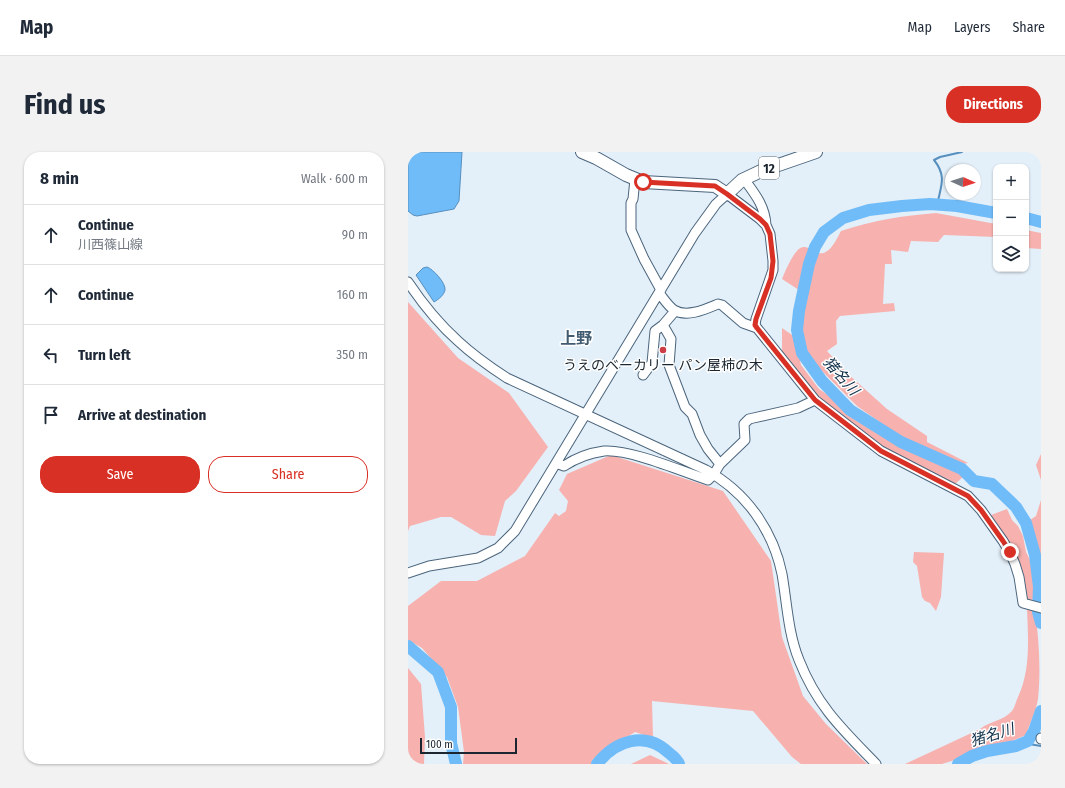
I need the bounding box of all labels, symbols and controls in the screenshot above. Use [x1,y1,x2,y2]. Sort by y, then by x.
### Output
text: Map [20,16,53,39]
text: Map [908,19,932,36]
text: Layers [954,19,990,36]
text: Share [1012,19,1045,36]
button: Directions [946,86,1041,123]
text: Find us [24,88,106,121]
road number: 12 [759,157,779,179]
north arrow [945,164,981,200]
map controls [993,164,1029,272]
button: + [993,164,1029,200]
text: 8 min [40,168,79,189]
text: Walk · 600 m [301,171,368,186]
route start [634,173,652,191]
button: − [993,200,1029,236]
text: Continue [78,216,134,234]
icon: ahead [40,224,62,246]
text: 90 m [342,227,368,242]
button: layers [993,236,1029,272]
text: 川西篠山線 [78,237,143,252]
icon: ahead [40,284,62,306]
text: Continue [78,286,134,304]
text: 160 m [337,287,368,302]
district label: 上野 [560,329,592,348]
icon: left [40,344,62,366]
marker: うえのベーカリー パン屋柿の木 [658,345,668,355]
text: Turn left [78,346,131,364]
text: 350 m [336,347,368,362]
water label: 猪名川 [819,353,864,400]
place label: うえのベーカリー パン屋柿の木 [563,357,763,374]
icon: arrive [40,404,62,426]
text: Arrive at destination [78,406,206,424]
button: Save [40,456,200,493]
button: Share [208,456,368,493]
route end [1001,543,1019,561]
water label: 猪名川 [968,719,1018,750]
scale bar [420,736,517,755]
text: 100 m [426,738,453,751]

